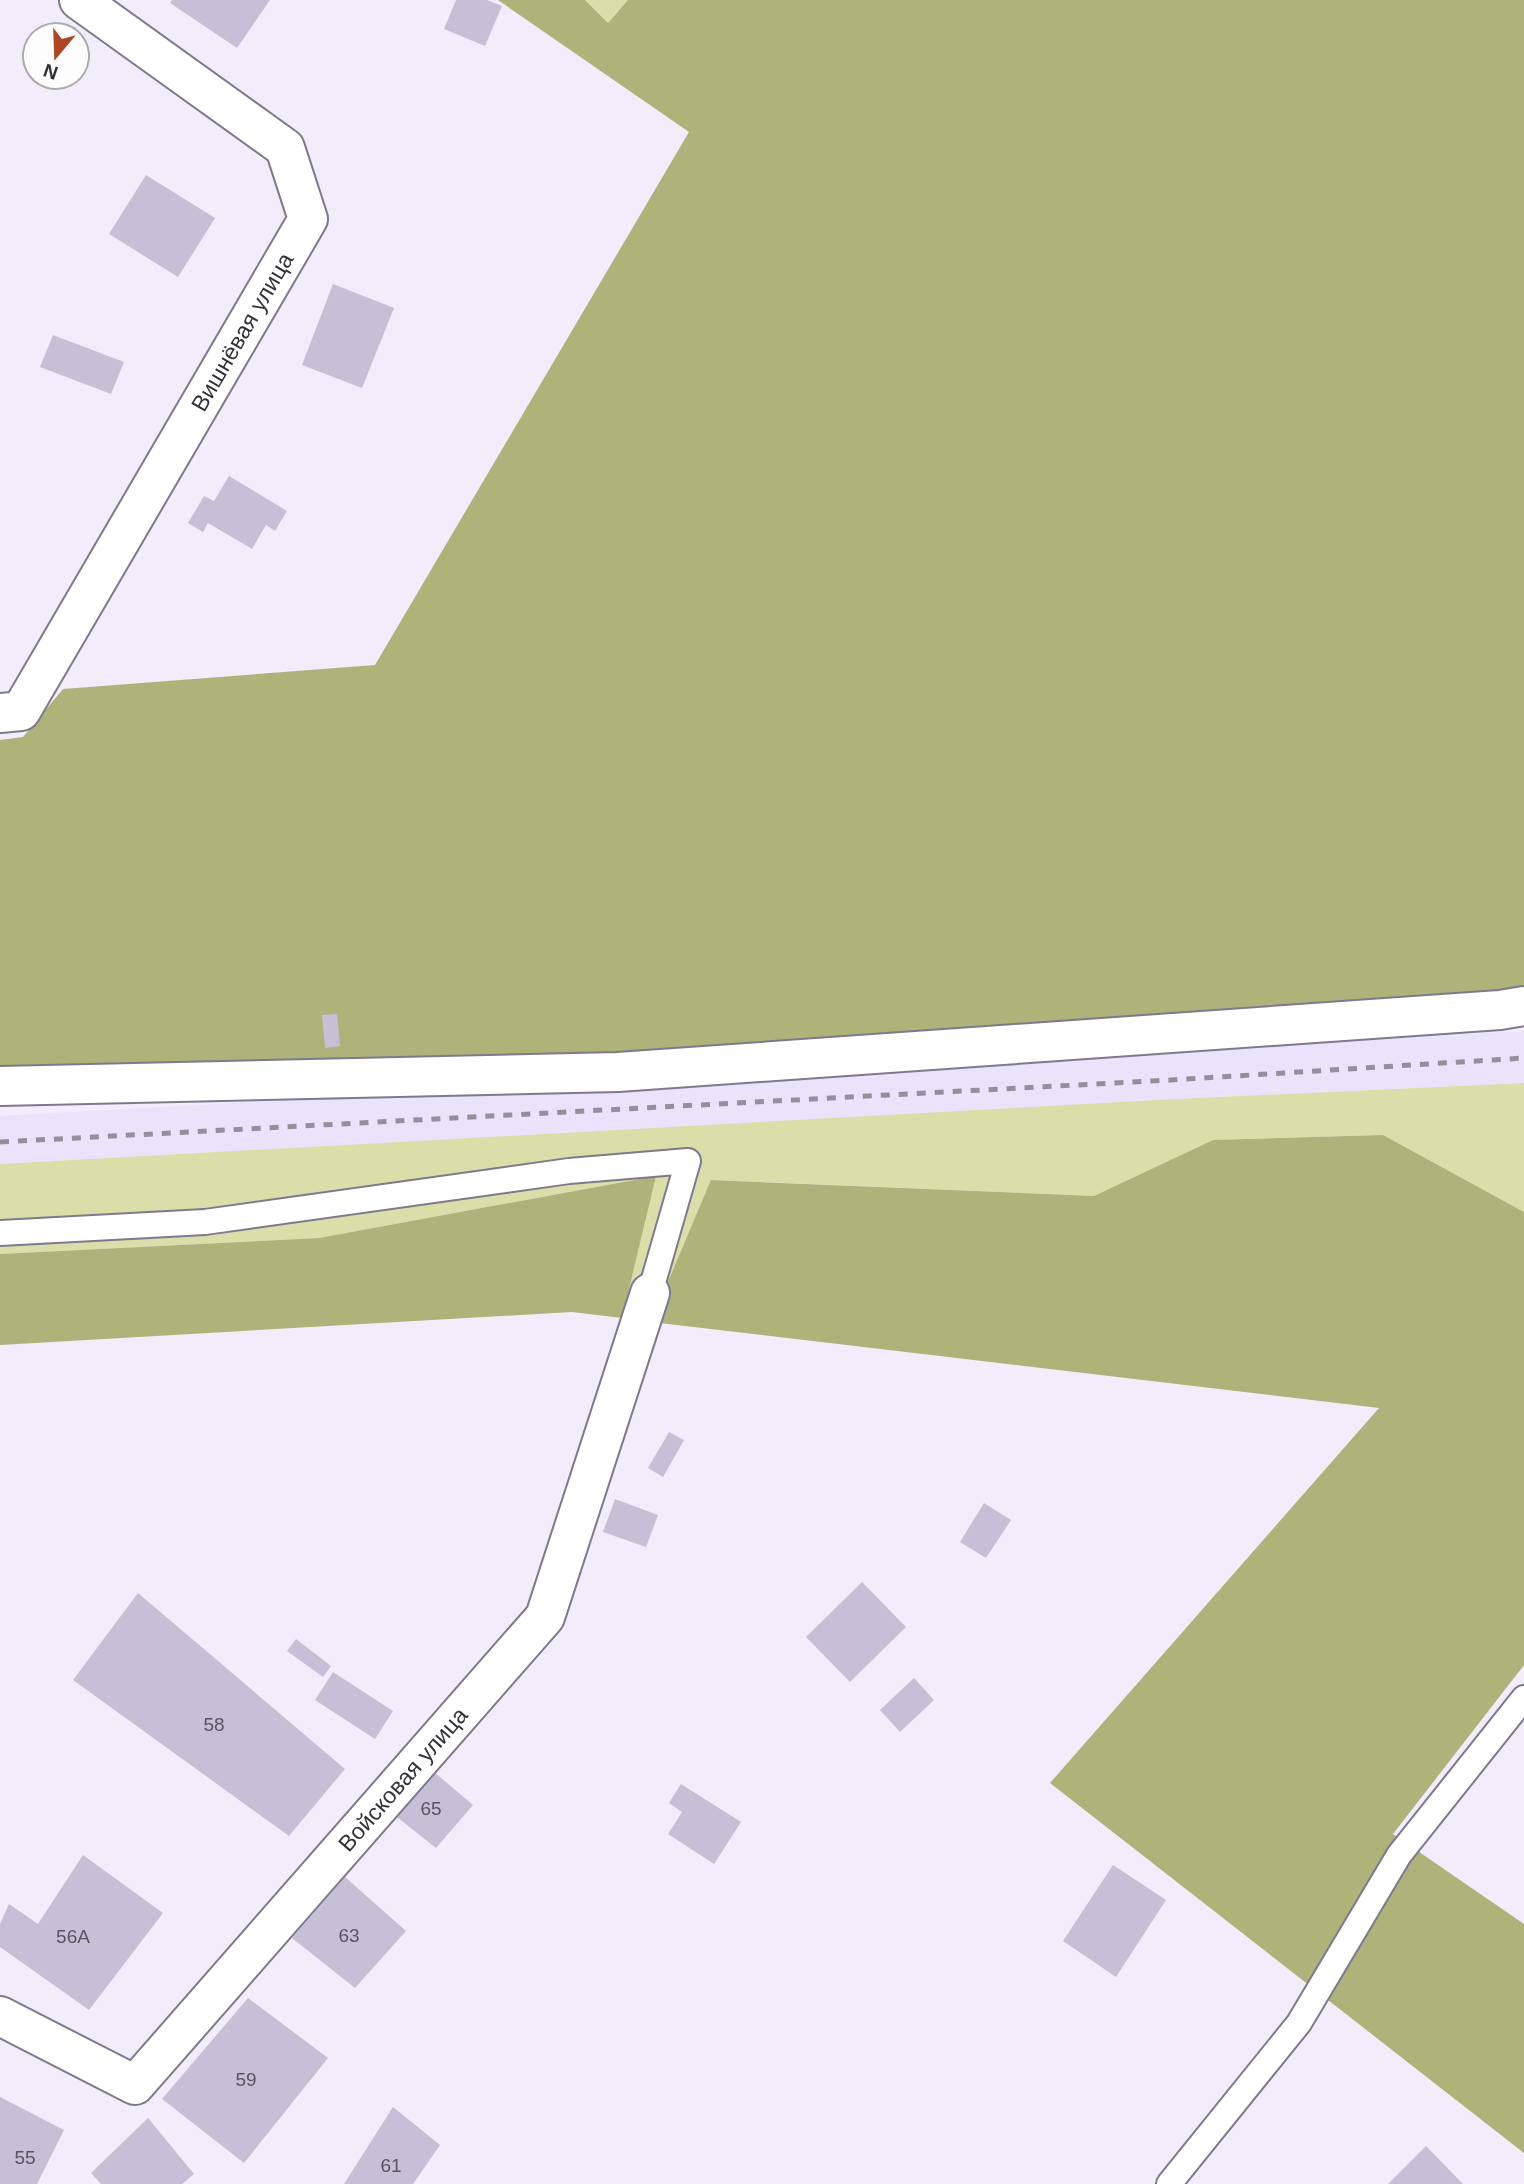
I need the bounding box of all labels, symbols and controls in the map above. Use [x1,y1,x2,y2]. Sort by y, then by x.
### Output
north arrow [21,21,91,91]
text: N [41,59,61,84]
street label: Вишнёвая улица [186,248,299,416]
street label: Войсковая улица [333,1702,473,1857]
house number: 58 [203,1714,225,1735]
house number: 65 [420,1798,442,1819]
house number: 63 [338,1925,360,1946]
house number: 56А [56,1926,90,1947]
house number: 59 [235,2069,257,2090]
house number: 55 [14,2147,36,2168]
house number: 61 [380,2155,402,2176]

